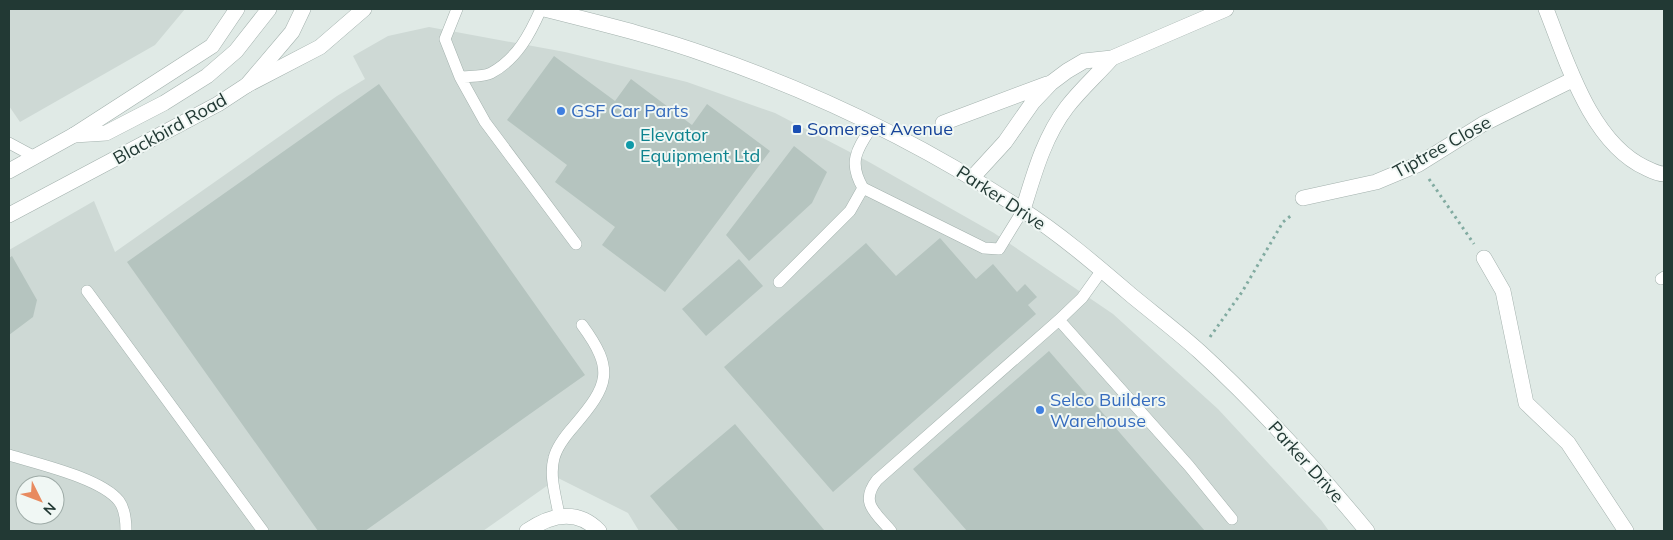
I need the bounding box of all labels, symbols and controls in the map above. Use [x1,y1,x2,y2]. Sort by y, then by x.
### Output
street label: Blackbird Road [109,88,231,169]
place label: GSF Car Parts [571,99,689,122]
marker: GSF Car Parts [555,105,567,117]
street label: Tiptree Close [1389,110,1495,183]
place label: Somerset Avenue [807,117,953,140]
place label: Elevator Equipment Ltd [640,123,760,167]
marker: Somerset Avenue [791,123,803,135]
marker: Elevator Equipment Ltd [624,139,636,151]
street label: Parker Drive [952,160,1050,235]
place label: Selco Builders Warehouse [1050,388,1166,432]
marker: Selco Builders Warehouse [1034,404,1046,416]
street label: Parker Drive [1264,416,1349,507]
north arrow [15,475,65,525]
text: N [39,499,60,519]

